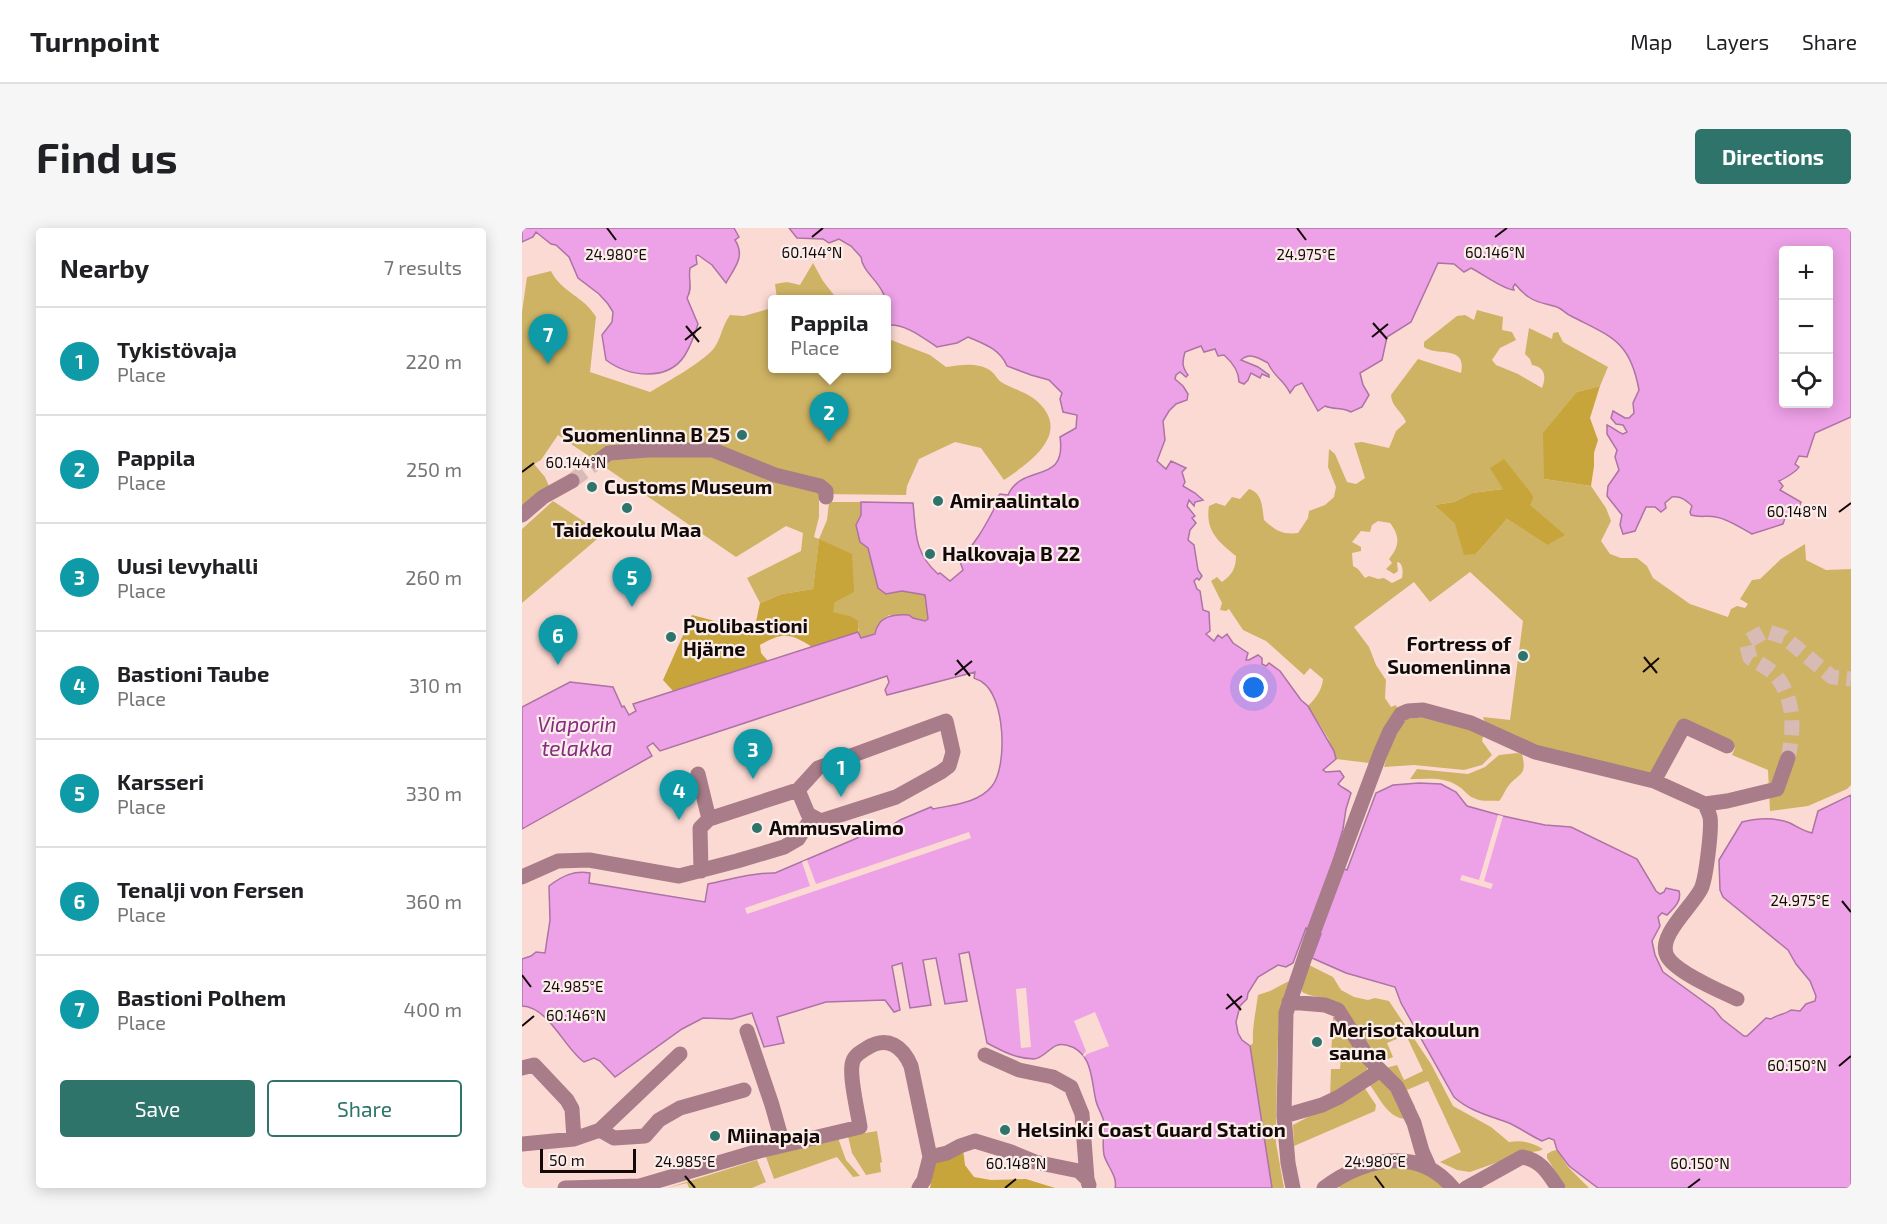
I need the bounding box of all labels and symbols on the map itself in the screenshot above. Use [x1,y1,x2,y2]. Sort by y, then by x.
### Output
text: 60.144°N [782,243,842,261]
text: 60.146°N [1465,243,1525,261]
text: 24.980°E [585,245,647,263]
text: 24.975°E [1276,245,1336,263]
pin: 7 [528,314,568,364]
pin: 2 [810,392,848,442]
place label: Suomenlinna B 25 [562,422,730,446]
marker: Suomenlinna B 25 [735,428,749,442]
text: 60.144°N [546,453,606,471]
place label: Customs Museum [604,474,772,498]
marker: Customs Museum [585,480,599,494]
place label: Amiraalintalo [950,488,1080,512]
marker: Amiraalintalo [931,494,945,508]
marker: Taidekoulu Maa [620,501,634,515]
text: 60.148°N [1767,502,1827,520]
place label: Taidekoulu Maa [553,517,701,541]
place label: Halkovaja B 22 [942,541,1080,565]
marker: Halkovaja B 22 [923,547,937,561]
pin: 5 [612,558,652,607]
place label: Puolibastioni Hjärne [683,613,808,660]
pin: 6 [538,616,578,665]
marker: Puolibastioni Hjärne [664,630,678,644]
place label: Fortress of Suomenlinna [1387,631,1512,678]
marker: Fortress of Suomenlinna [1516,649,1530,663]
your location [1239,673,1268,702]
water label: Viaporin telakka [537,711,617,760]
pin: 3 [734,730,772,779]
pin: 1 [822,748,860,797]
pin: 4 [660,770,698,820]
place label: Ammusvalimo [769,815,904,839]
marker: Ammusvalimo [750,821,764,835]
text: 24.975°E [1770,891,1830,909]
text: 24.985°E [543,977,603,995]
text: 60.146°N [546,1006,606,1024]
place label: Merisotakoulun sauna [1329,1017,1480,1064]
marker: Merisotakoulun sauna [1310,1035,1324,1049]
text: 60.150°N [1767,1056,1827,1074]
place label: Helsinki Coast Guard Station [1017,1117,1286,1141]
place label: Miinapaja [727,1123,820,1147]
marker: Helsinki Coast Guard Station [998,1123,1012,1137]
marker: Miinapaja [708,1129,722,1143]
scale bar [540,1146,636,1174]
text: 24.985°E [655,1152,715,1170]
text: 24.980°E [1344,1152,1406,1170]
text: 60.148°N [986,1154,1046,1172]
text: 60.150°N [1670,1154,1730,1172]

